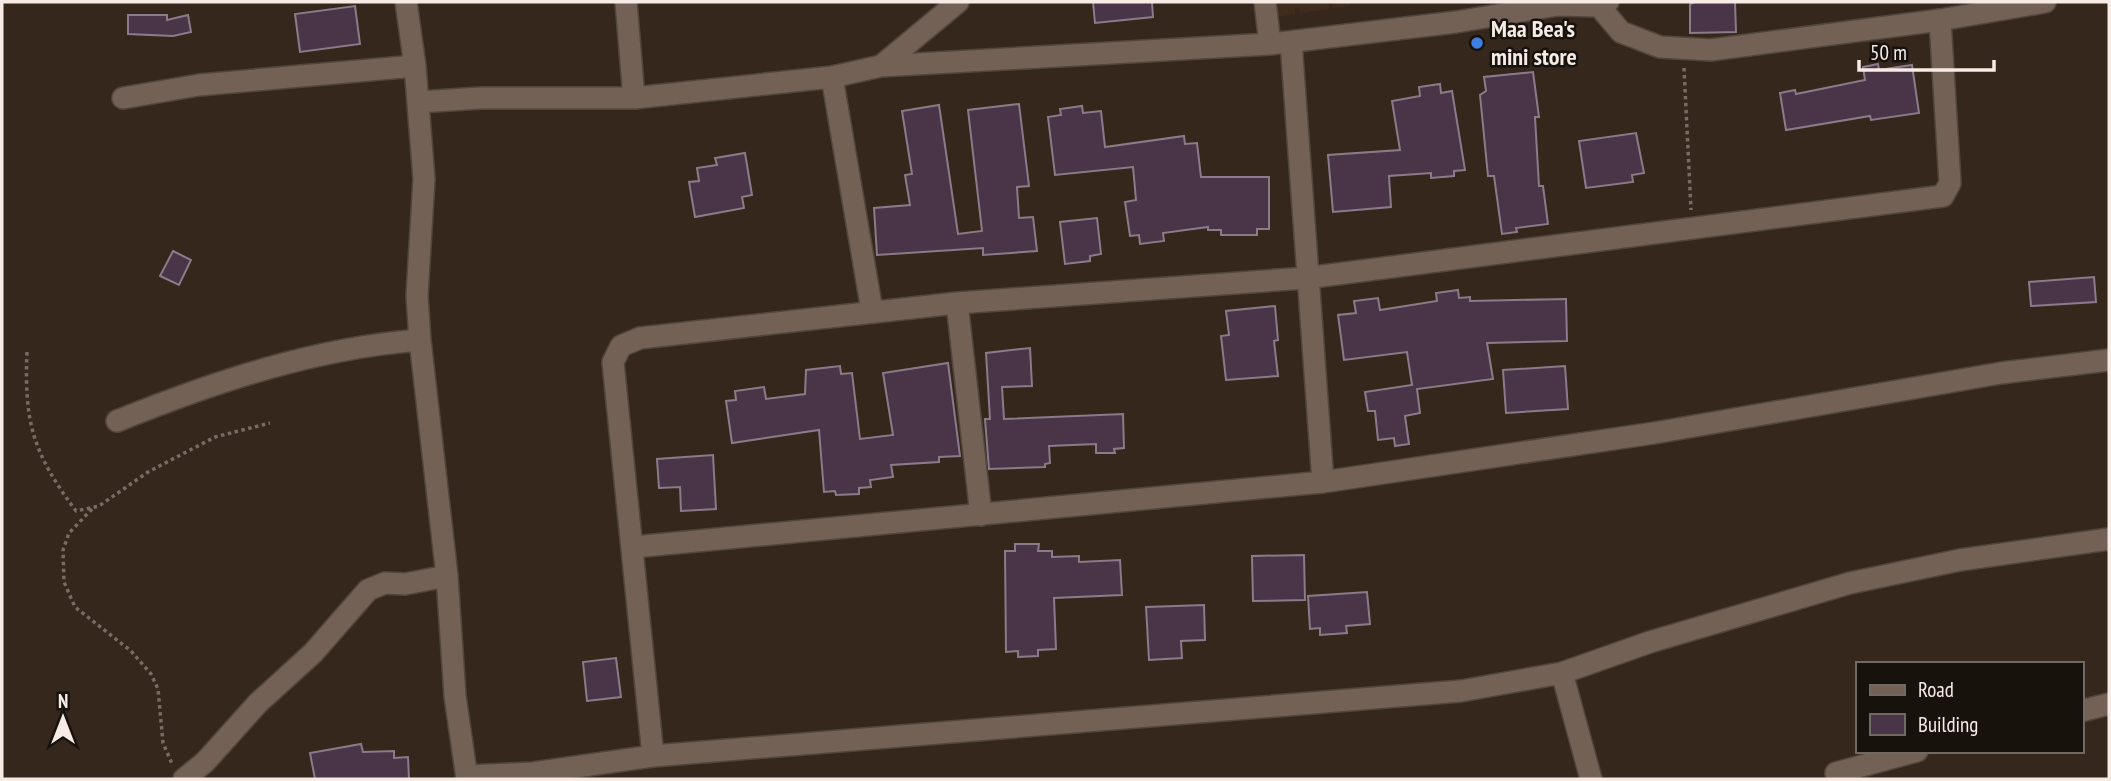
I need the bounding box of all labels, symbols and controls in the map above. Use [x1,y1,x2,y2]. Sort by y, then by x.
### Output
place label: Maa Bea's mini store [1491,13,1577,72]
scale bar [1859,28,1994,72]
marker: Maa Bea's mini store [1469,35,1485,51]
text: 50 m [1870,39,1907,66]
legend [1856,662,2083,753]
text: Road [1918,676,1954,703]
north arrow [28,683,98,753]
text: N [58,689,68,713]
text: Building [1918,711,1978,738]

